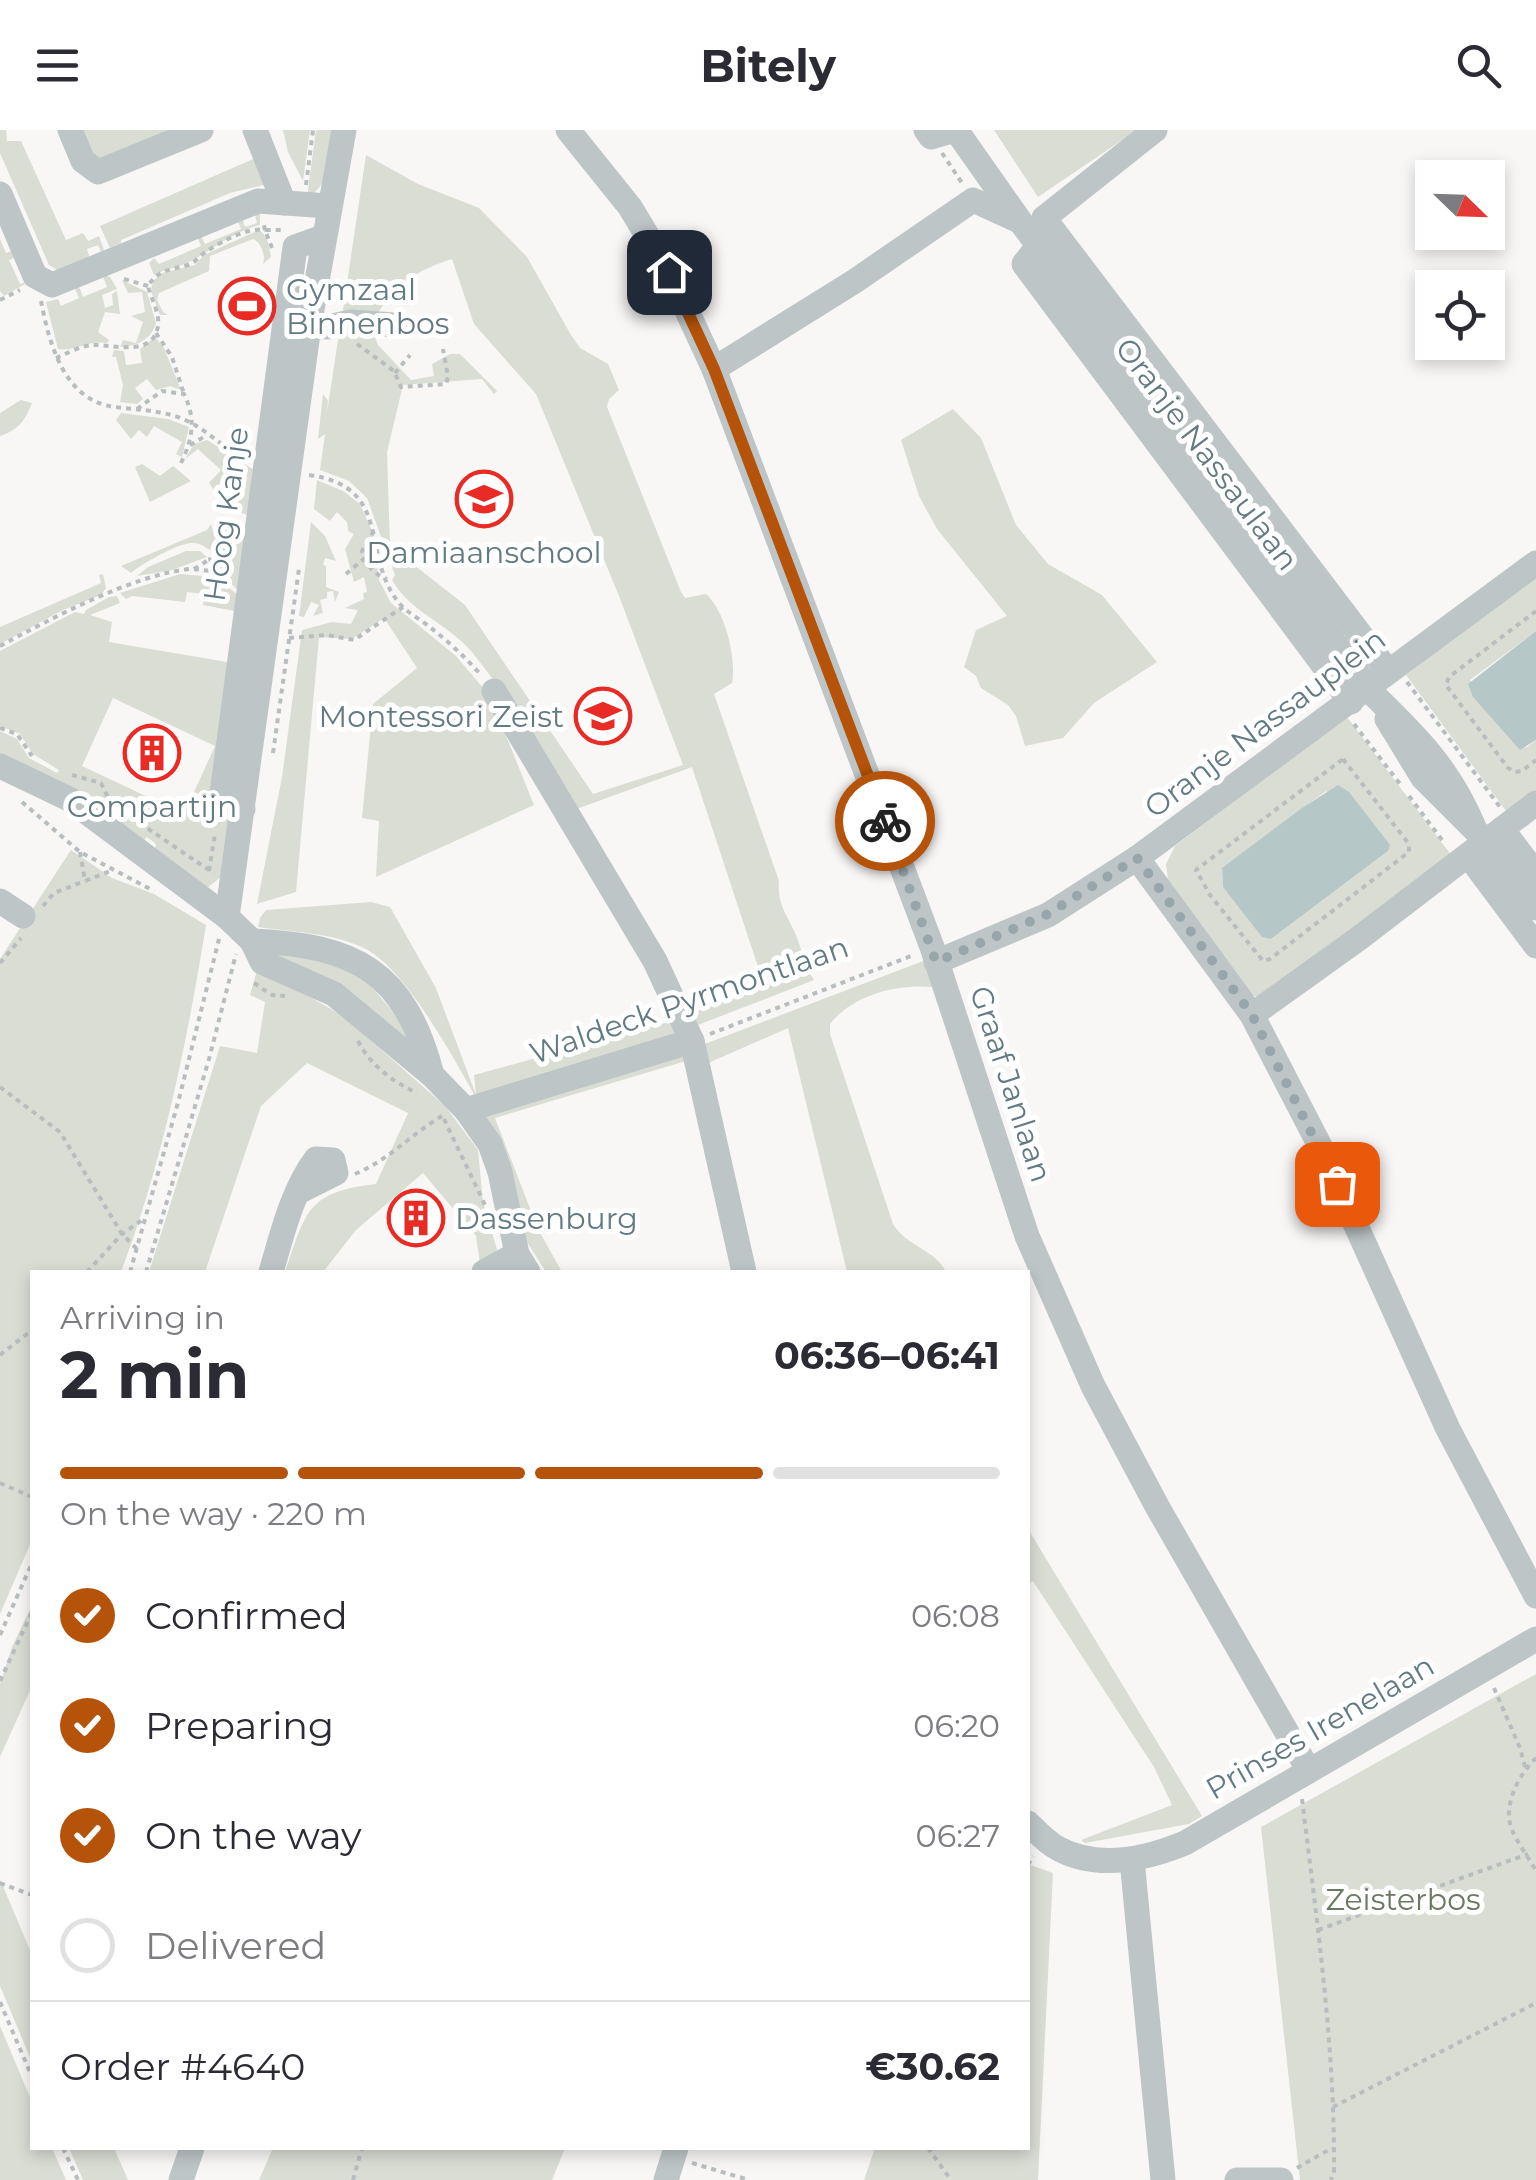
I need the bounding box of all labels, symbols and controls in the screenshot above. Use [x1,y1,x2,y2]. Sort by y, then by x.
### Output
icon: menu [30,38,85,93]
text: Bitely [700,38,836,93]
icon: search [1451,38,1506,93]
north arrow [1415,160,1505,250]
map controls [1415,160,1505,360]
pin [627,230,712,315]
icon: home [642,245,697,300]
button: locate [1415,270,1505,360]
place label: Gymzaal Binnenbos [286,271,449,342]
sports icon: Gymzaal Binnenbos [217,276,277,336]
street label: Oranje Nassaulaan [1108,331,1306,577]
street label: Hoog Kanje [195,424,257,604]
school or university icon: Damiaanschool [454,469,514,529]
place label: Damiaanschool [366,534,602,571]
street label: Oranje Nassauplein [1137,620,1393,826]
school or university icon: Montessori Zeist [573,686,633,746]
place label: Montessori Zeist [319,698,564,735]
building icon: Compartijn [122,723,182,783]
courier [835,771,935,871]
place label: Compartijn [67,788,237,825]
icon: bike [858,794,913,849]
street label: Waldeck Pyrmontlaan [525,928,853,1072]
street label: Graaf Janlaan [962,981,1060,1187]
pin [1295,1142,1380,1227]
icon: bag [1310,1157,1365,1212]
building icon: Dassenburg [386,1188,446,1248]
place label: Dassenburg [455,1200,638,1237]
text: Arriving in [60,1298,225,1337]
text: 06:36–06:41 [774,1332,1000,1379]
text: 2 min [60,1335,249,1414]
text: On the way · 220 m [60,1494,367,1533]
icon: check [60,1588,115,1643]
text: Confirmed [145,1592,348,1639]
text: 06:08 [911,1596,1000,1635]
street label: Prinses Irenelaan [1199,1647,1441,1807]
icon: check [60,1698,115,1753]
text: Preparing [145,1702,334,1749]
text: 06:20 [913,1706,1000,1745]
icon: check [60,1808,115,1863]
text: On the way [145,1812,362,1859]
text: 06:27 [916,1816,1000,1855]
park label: Zeisterbos [1325,1881,1481,1918]
text: Delivered [145,1922,326,1969]
text: Order #4640 [60,2043,306,2090]
text: €30.62 [865,2043,1000,2090]

